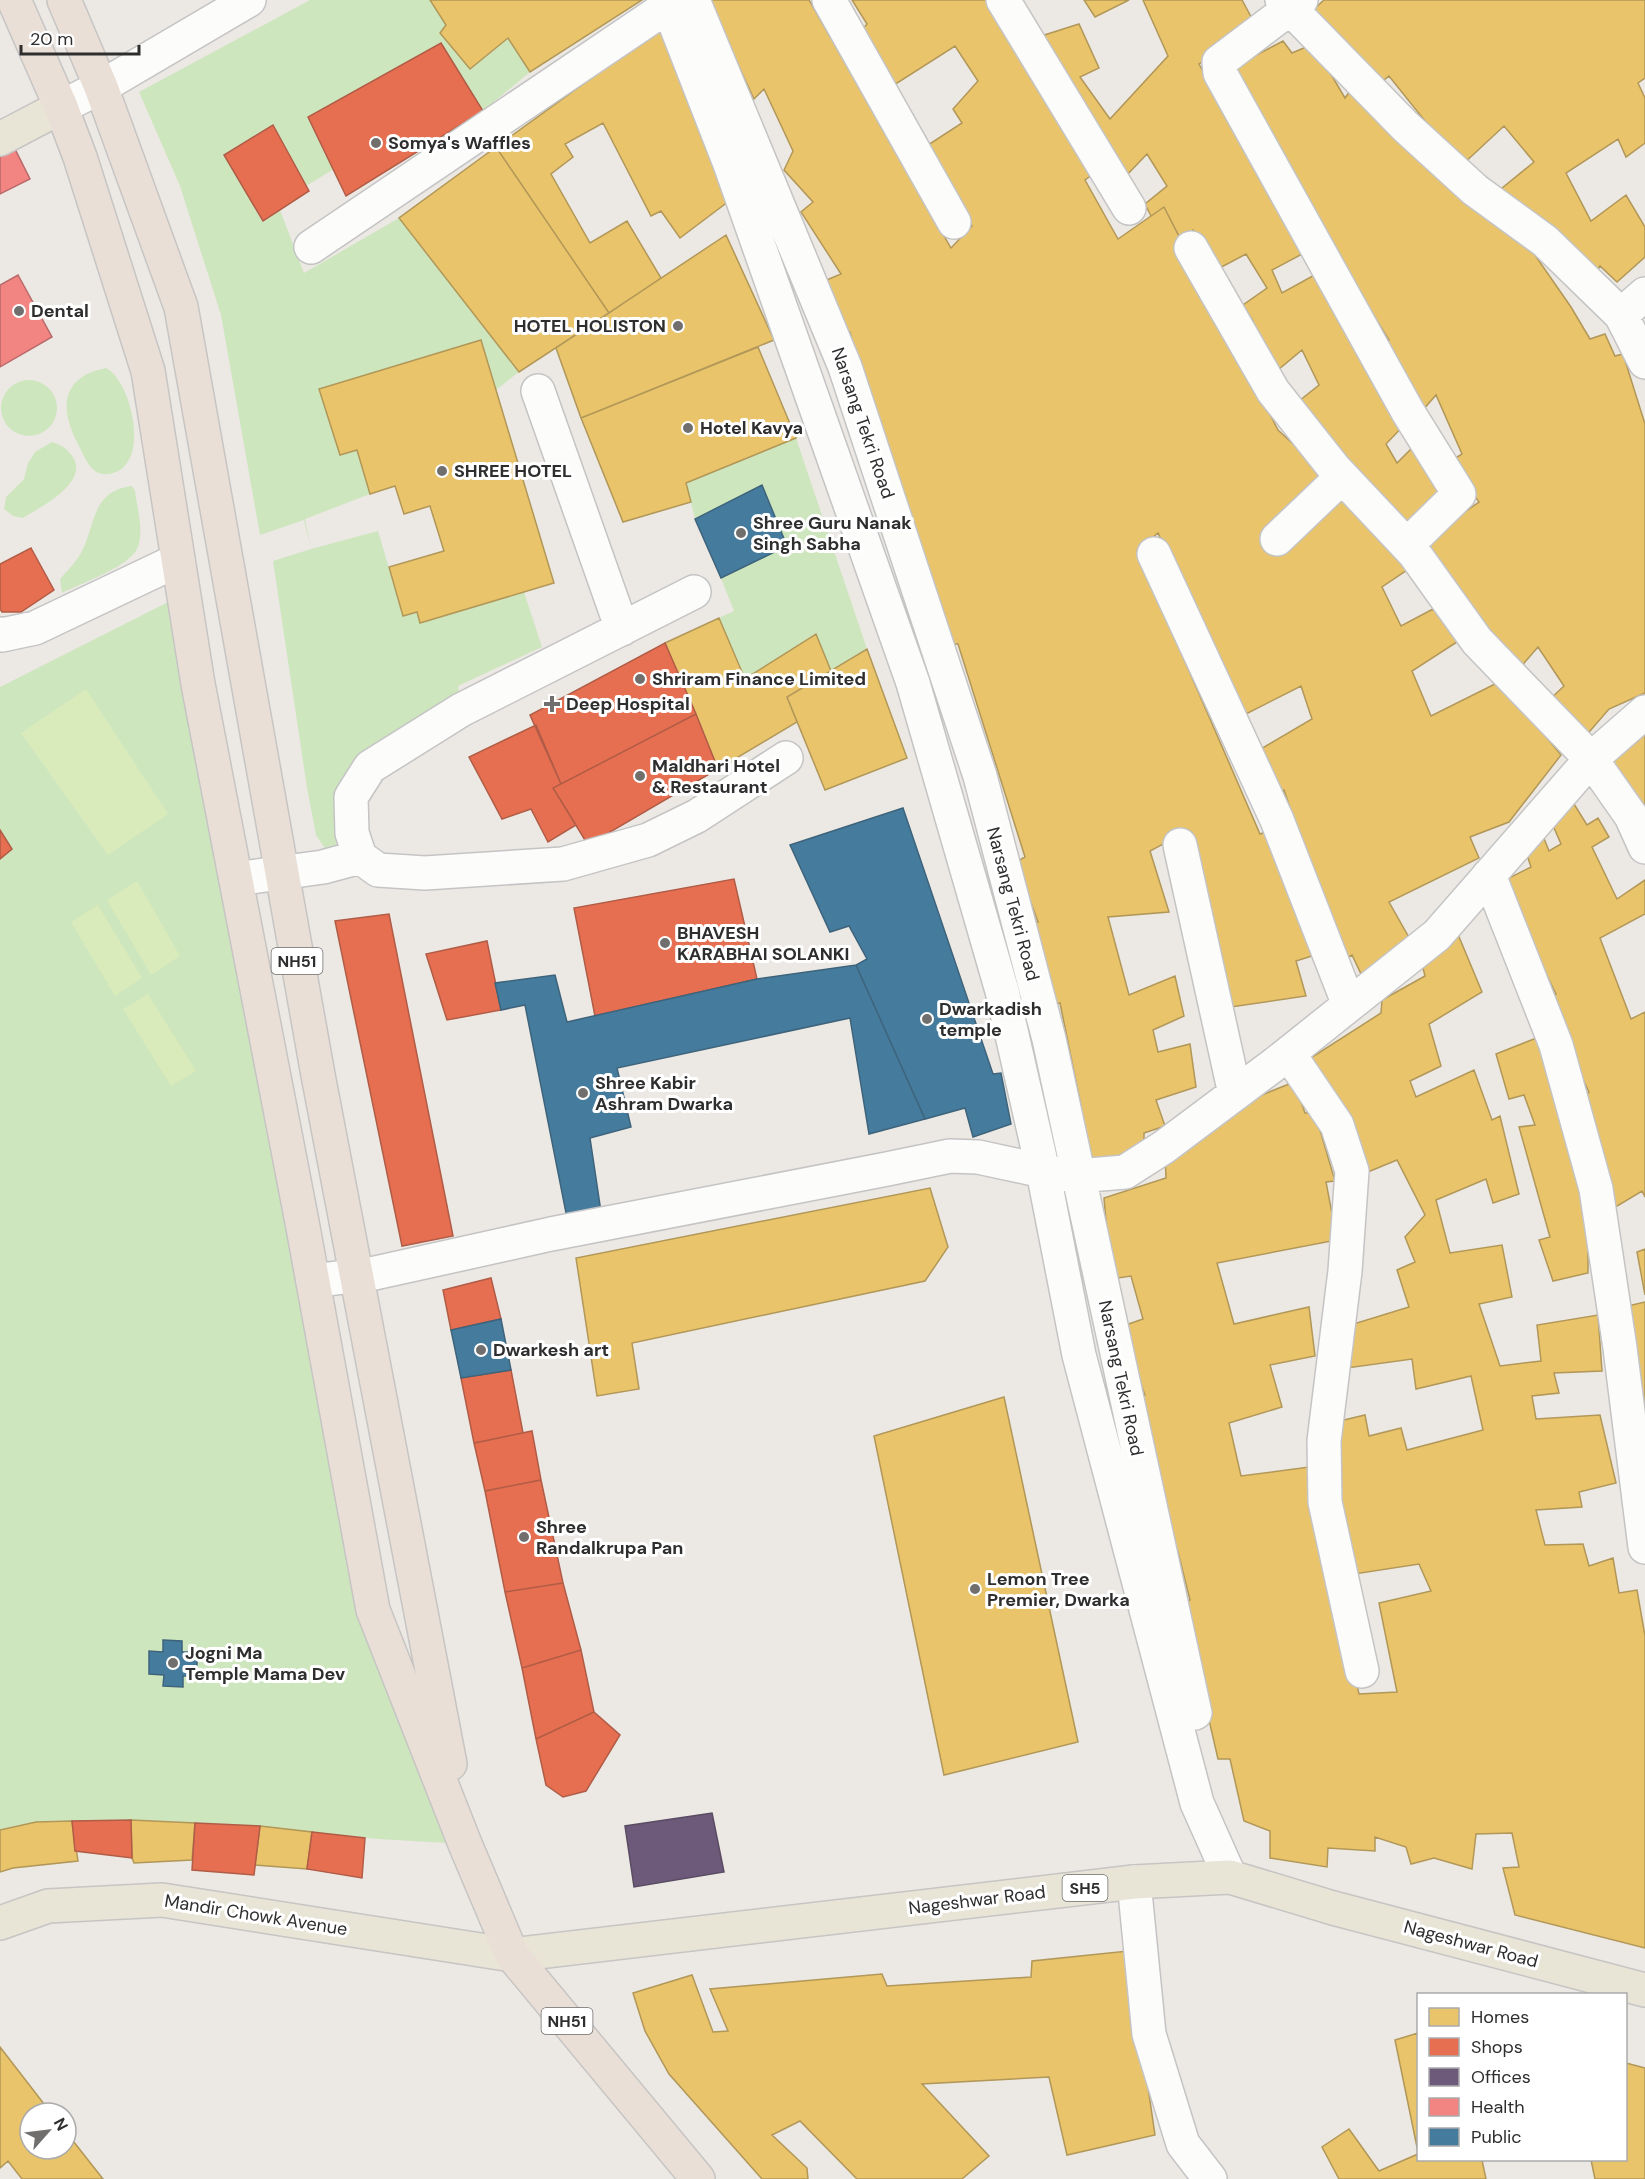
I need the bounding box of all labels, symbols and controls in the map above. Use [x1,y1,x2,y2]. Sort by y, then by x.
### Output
scale bar [21,18,140,56]
text: 20 m [30,27,73,51]
place label: Somya's Waffles [388,131,531,155]
marker: Somya's Waffles [369,136,383,150]
place label: Dental [31,299,89,323]
marker: Dental [12,304,26,318]
place label: HOTEL HOLISTON [514,314,666,338]
marker: HOTEL HOLISTON [671,319,685,333]
street label: Narsang Tekri Road [826,344,900,502]
place label: Hotel Kavya [700,416,803,440]
marker: Hotel Kavya [681,421,695,435]
place label: SHREE HOTEL [454,459,572,483]
marker: SHREE HOTEL [435,464,449,478]
place label: Shree Guru Nanak Singh Sabha [753,511,912,556]
marker: Shree Guru Nanak Singh Sabha [734,526,748,540]
place label: Shriram Finance Limited [652,667,866,691]
marker: Shriram Finance Limited [633,672,647,686]
place label: Deep Hospital [566,692,690,716]
marker: Deep Hospital [543,695,561,713]
place label: Maldhari Hotel & Restaurant [652,754,780,799]
marker: Maldhari Hotel & Restaurant [633,769,647,783]
street label: Narsang Tekri Road [981,824,1045,984]
place label: BHAVESH KARABHAI SOLANKI [677,921,849,966]
marker: BHAVESH KARABHAI SOLANKI [658,936,672,950]
road number: NH51 [272,948,322,974]
place label: Dwarkadish temple [939,997,1042,1042]
marker: Dwarkadish temple [920,1012,934,1026]
place label: Shree Kabir Ashram Dwarka [595,1071,733,1116]
marker: Shree Kabir Ashram Dwarka [576,1086,590,1100]
street label: Narsang Tekri Road [1093,1298,1149,1458]
place label: Dwarkesh art [493,1338,609,1362]
marker: Dwarkesh art [474,1343,488,1357]
place label: Shree Randalkrupa Pan [536,1515,683,1560]
marker: Shree Randalkrupa Pan [517,1530,531,1544]
place label: Lemon Tree Premier, Dwarka [987,1567,1130,1612]
marker: Lemon Tree Premier, Dwarka [968,1582,982,1596]
place label: Jogni Ma Temple Mama Dev [185,1641,345,1686]
marker: Jogni Ma Temple Mama Dev [166,1656,180,1670]
road number: SH5 [1062,1875,1108,1901]
street label: Nageshwar Road [907,1880,1047,1920]
street label: Mandir Chowk Avenue [163,1889,349,1941]
street label: Nageshwar Road [1401,1915,1541,1973]
legend [1417,1993,1627,2161]
text: Homes [1471,2005,1529,2029]
road number: NH51 [542,2008,592,2034]
text: Shops [1471,2035,1523,2059]
text: Offices [1471,2065,1531,2089]
text: Health [1471,2095,1525,2119]
north arrow [18,2101,78,2161]
text: N [49,2114,73,2134]
text: Public [1471,2125,1522,2149]

